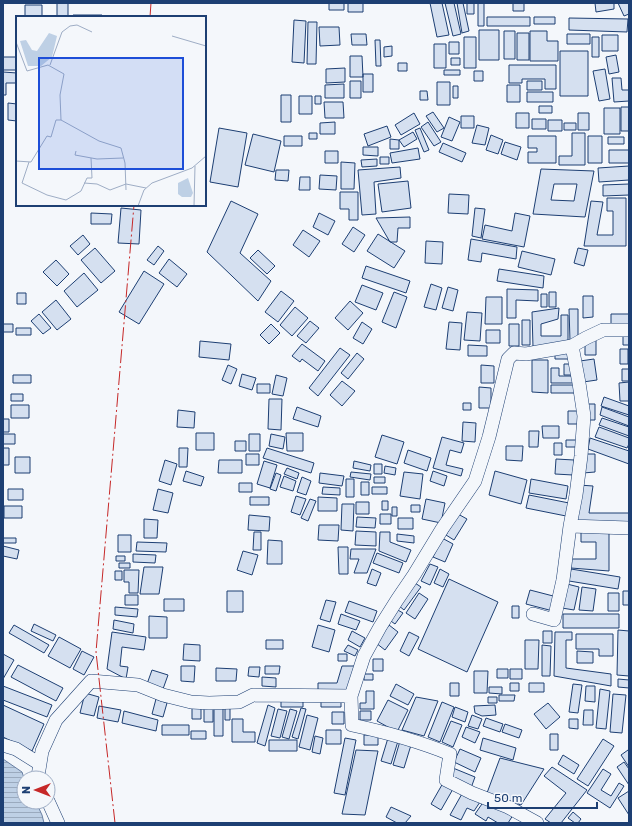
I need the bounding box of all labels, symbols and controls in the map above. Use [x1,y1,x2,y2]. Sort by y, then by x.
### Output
inset map [16,16,206,206]
north arrow [16,770,56,810]
scale bar [488,784,597,810]
text: N [20,786,33,794]
text: 50 m [494,791,522,805]

